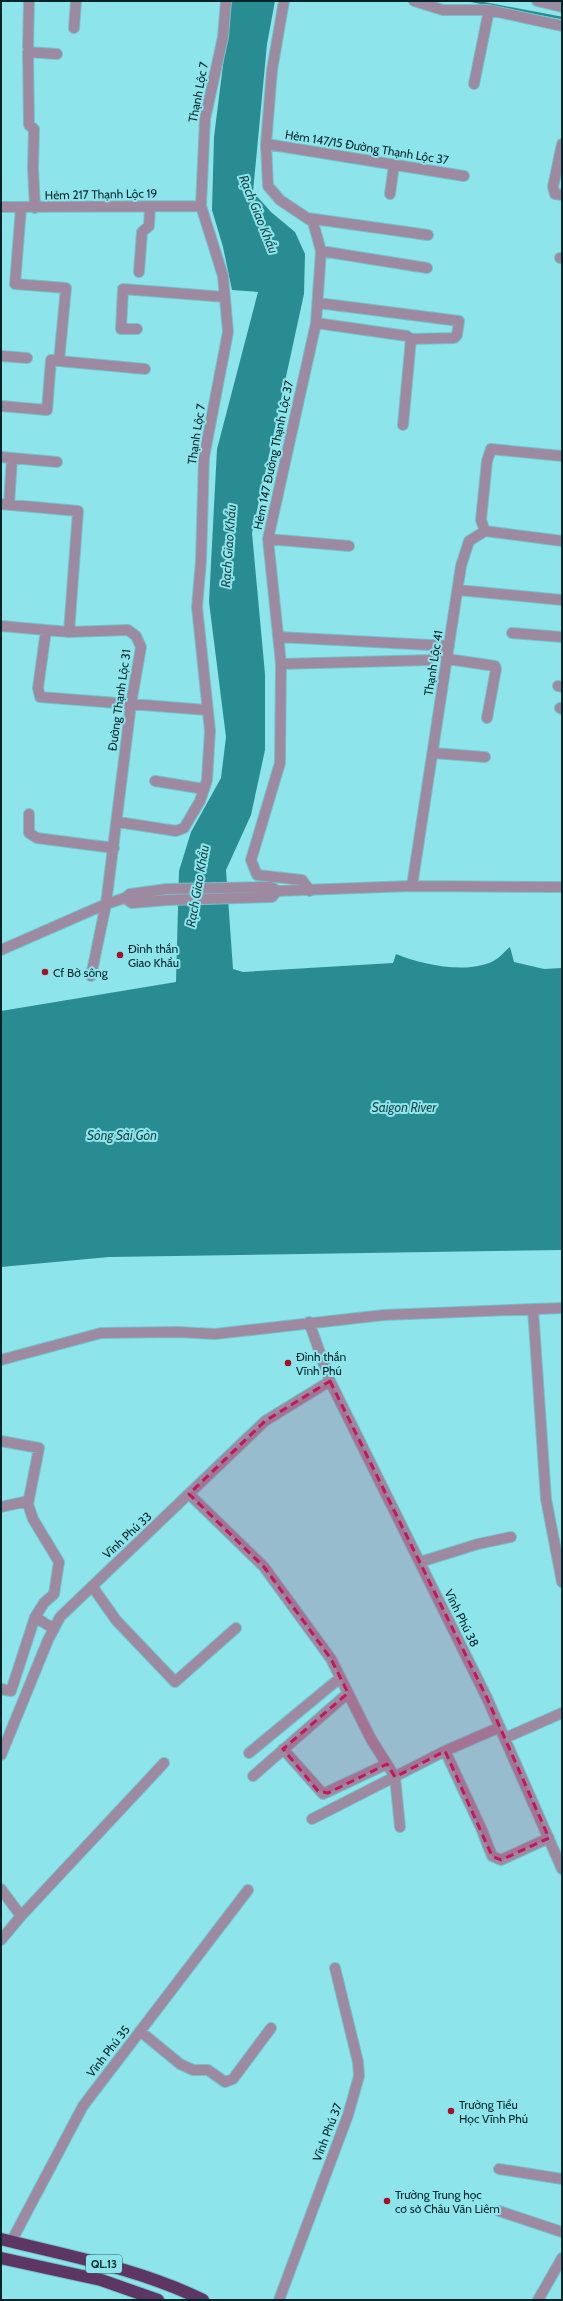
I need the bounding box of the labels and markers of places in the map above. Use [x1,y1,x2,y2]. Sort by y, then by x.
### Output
place label: Đình thần Giao Khẩu [128,941,179,970]
marker: Đình thần Giao Khẩu [115,950,125,960]
place label: Cf Bờ sông [53,965,109,980]
marker: Cf Bờ sông [40,967,50,977]
place label: Đình thần Vĩnh Phú [296,1349,347,1378]
marker: Đình thần Vĩnh Phú [283,1358,293,1368]
place label: Trường Tiểu Học Vĩnh Phú [459,2097,528,2126]
marker: Trường Tiểu Học Vĩnh Phú [446,2106,456,2116]
place label: Trường Trung học cơ sở Châu Văn Liêm [395,2187,500,2216]
marker: Trường Trung học cơ sở Châu Văn Liêm [382,2196,392,2206]

